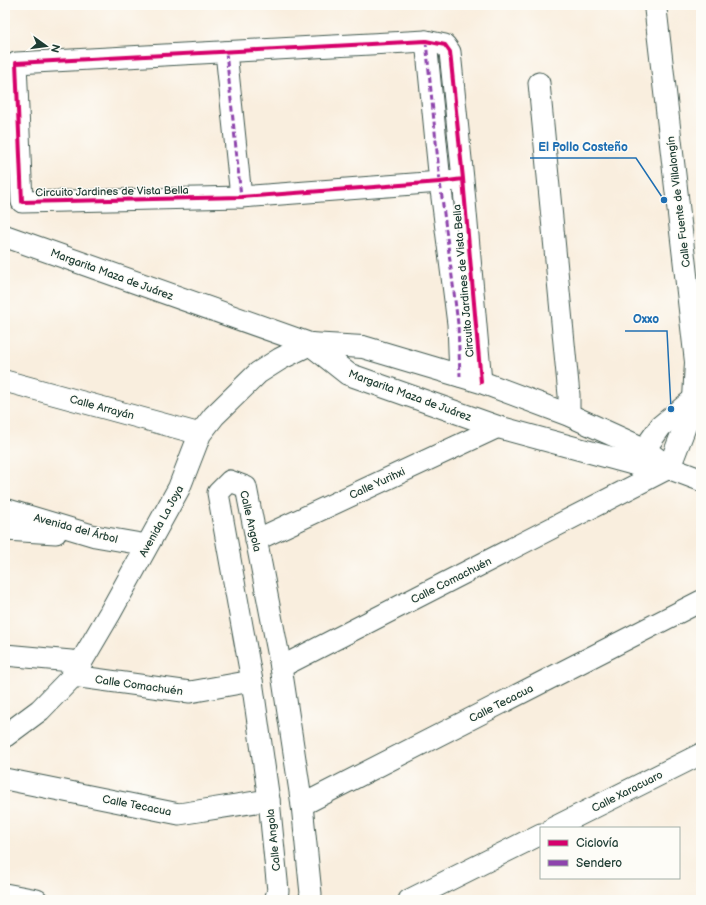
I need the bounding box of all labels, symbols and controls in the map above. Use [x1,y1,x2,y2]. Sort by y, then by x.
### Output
north arrow [26,26,66,66]
text: N [48,43,63,54]
callout: El Pollo Costeño [530,134,636,158]
street label: Calle Fuente de Villalongín [664,136,693,268]
text: El Pollo Costeño [538,140,628,155]
street label: Circuito Jardines de Vista Bella [35,184,189,199]
street label: Circuito Jardines de Vista Bella [450,204,477,358]
street label: Margarita Maza de Juárez [49,246,176,303]
callout: Oxxo [625,307,667,331]
text: Oxxo [633,312,659,327]
street label: Margarita Maza de Juárez [347,367,474,424]
street label: Calle Arrayán [68,393,136,422]
street label: Calle Yurihxi [347,465,407,502]
street label: Avenida La Joya [136,483,186,559]
street label: Calle Angola [237,489,264,553]
street label: Avenida del Árbol [32,510,120,546]
street label: Calle Comachuén [409,555,494,606]
street label: Calle Comachuén [94,673,184,698]
street label: Calle Tecacua [467,682,536,725]
street label: Calle Xaracuaro [589,768,665,815]
street label: Calle Tecacua [101,792,173,819]
street label: Calle Angola [264,808,283,872]
legend [540,827,680,879]
text: Ciclovía [576,836,619,851]
text: Sendero [576,856,622,871]

